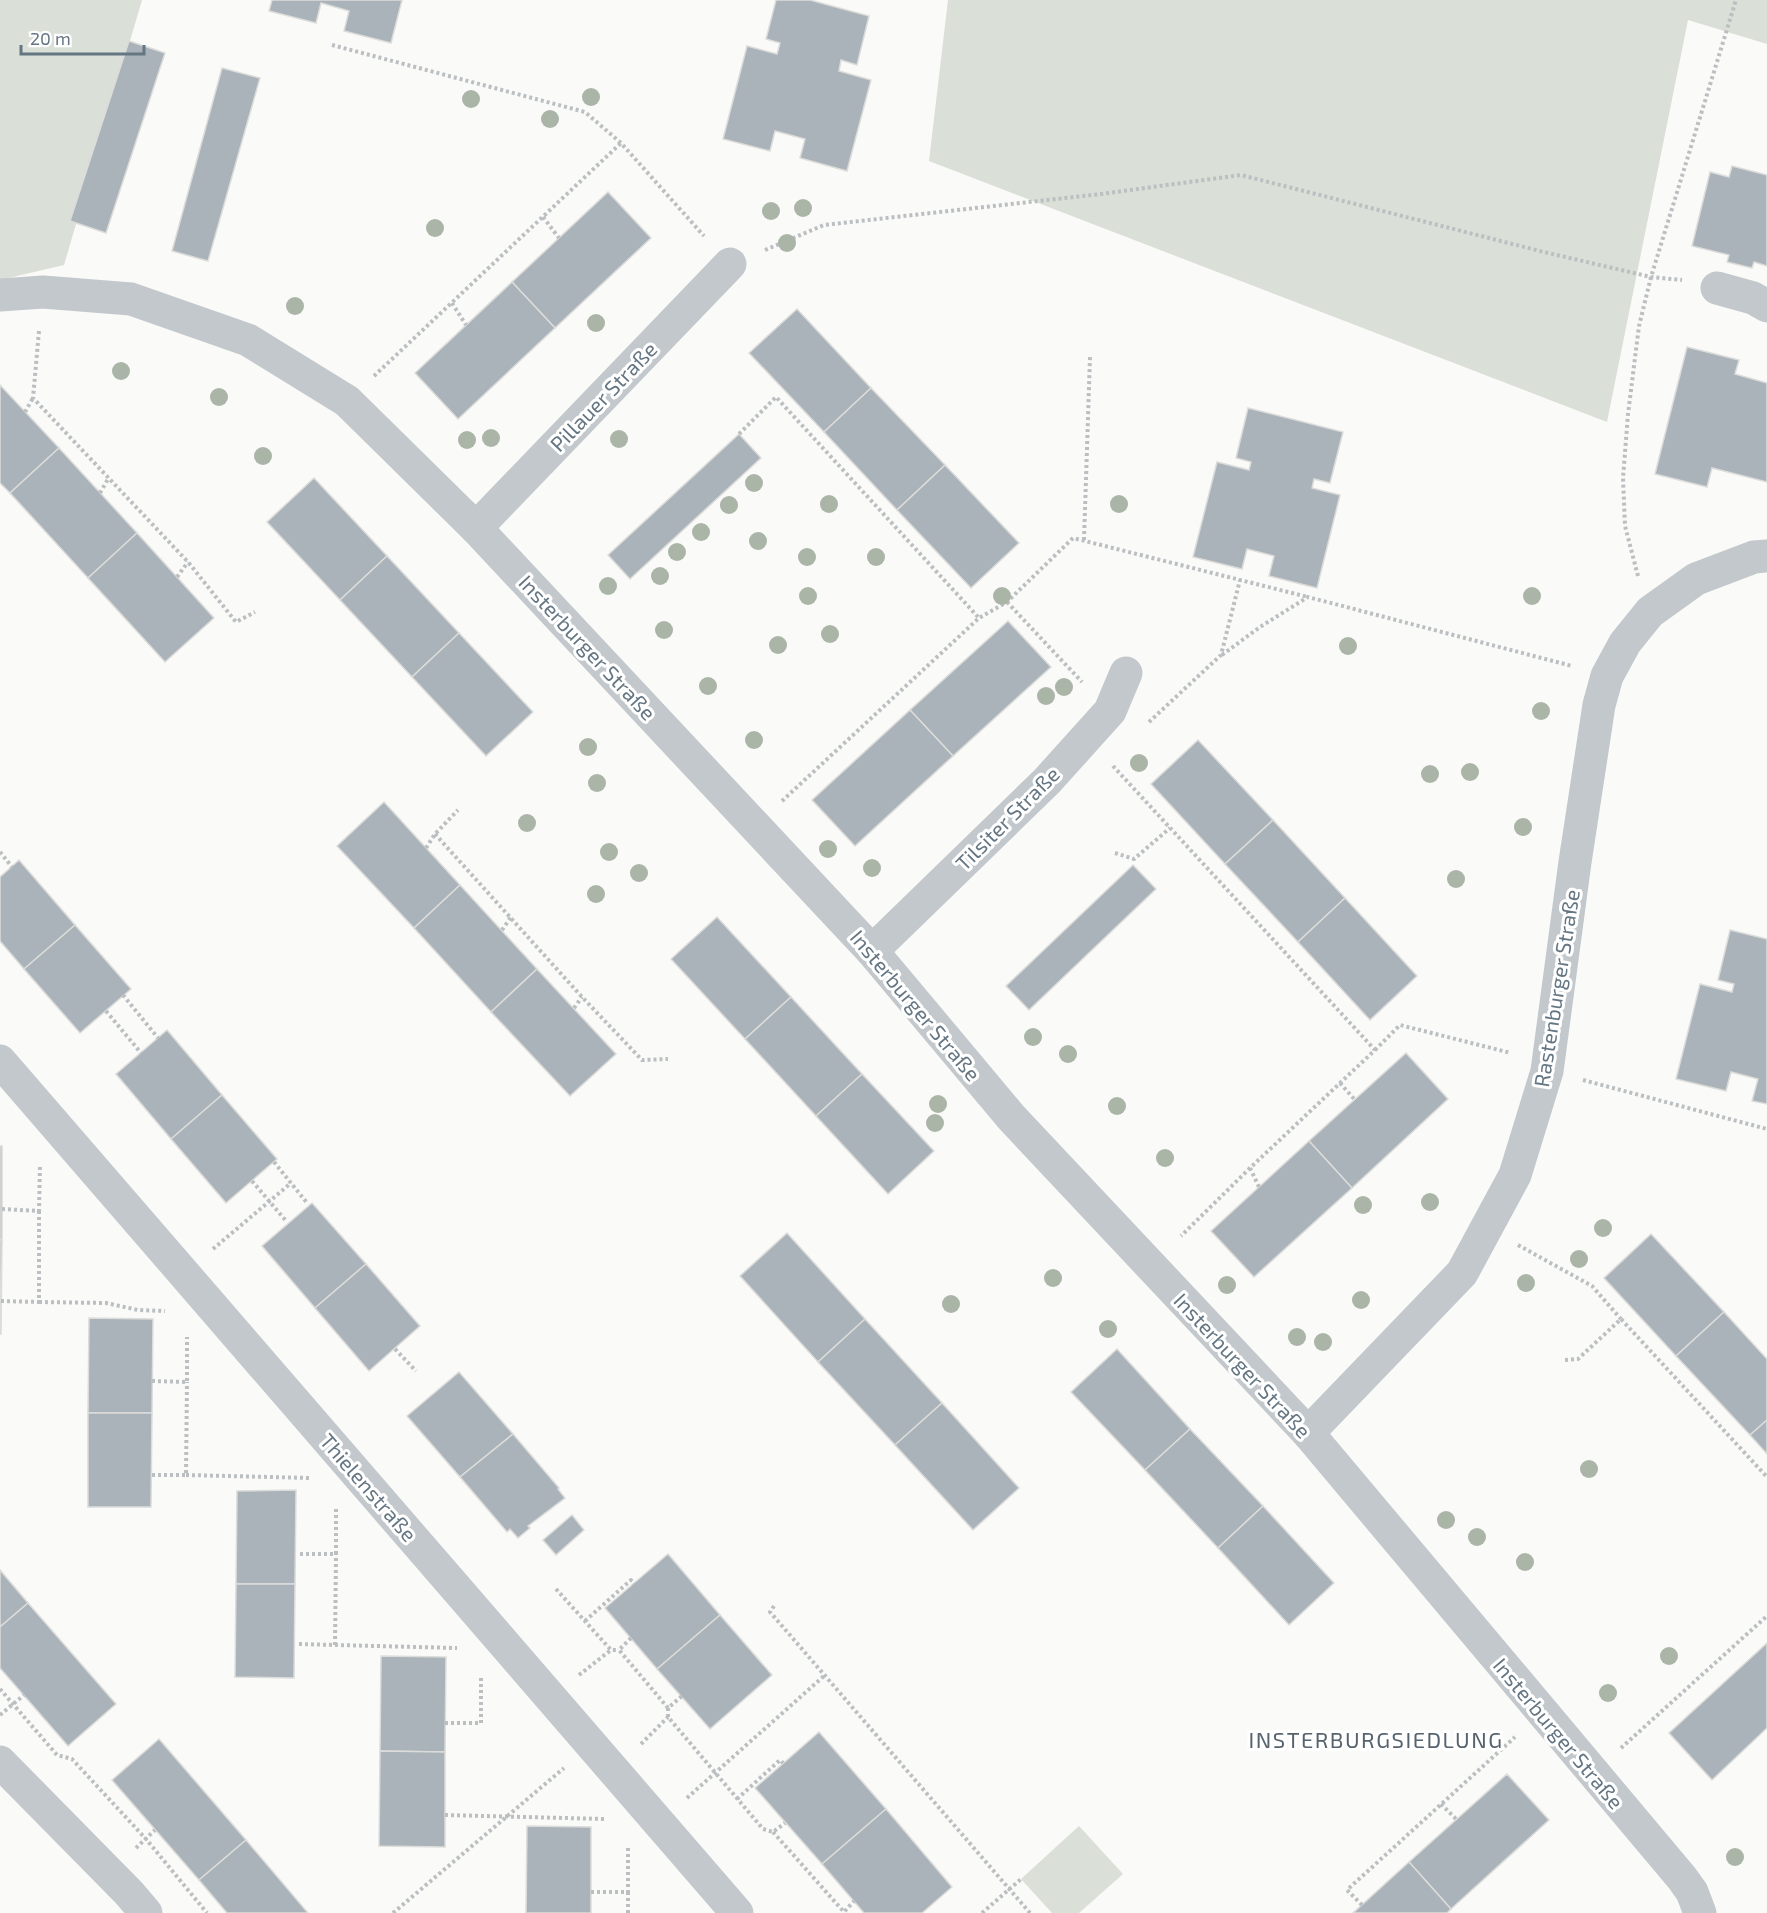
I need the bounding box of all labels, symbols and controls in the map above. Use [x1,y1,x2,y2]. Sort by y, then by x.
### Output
scale bar [21,18,144,56]
text: 20 m [30,27,71,49]
street label: Pillauer Straße [544,336,662,456]
street label: Insterburger Straße [514,569,662,725]
street label: Tilsiter Straße [950,761,1064,875]
street label: Rastenburger Straße [1528,887,1584,1089]
street label: Insterburger Straße [846,925,986,1085]
street label: Insterburger Straße [1169,1287,1317,1443]
street label: Thielenstraße [315,1428,423,1546]
street label: Insterburger Straße [1489,1653,1629,1813]
district label: INSTERBURGSIEDLUNG [1249,1726,1503,1752]

